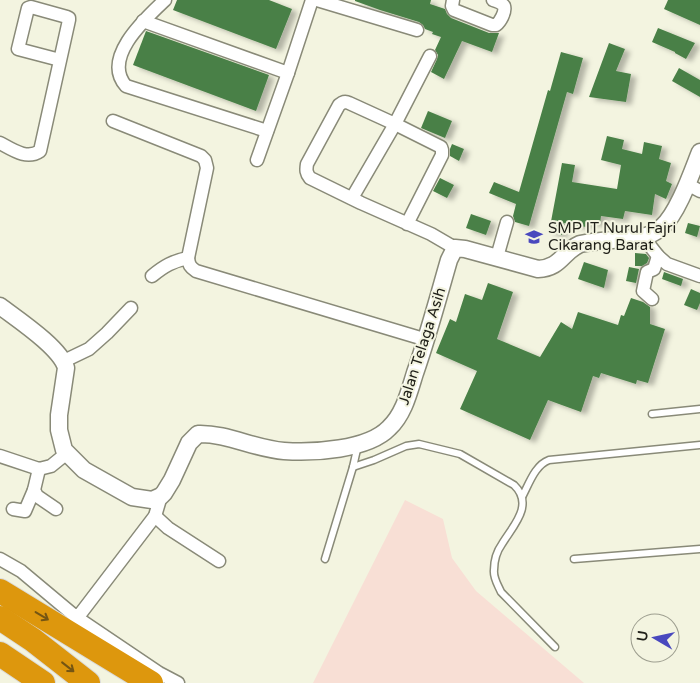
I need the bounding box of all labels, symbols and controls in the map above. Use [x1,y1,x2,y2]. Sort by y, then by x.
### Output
place label: SMP IT Nurul Fajri Cikarang Barat [548,219,676,254]
school or university icon: SMP IT Nurul Fajri Cikarang Barat [524,227,544,247]
street label: Jalan Telaga Asih [395,285,449,407]
one-way arrow [34,612,48,622]
north arrow [630,613,680,663]
text: U [633,629,652,643]
one-way arrow [61,662,75,672]

